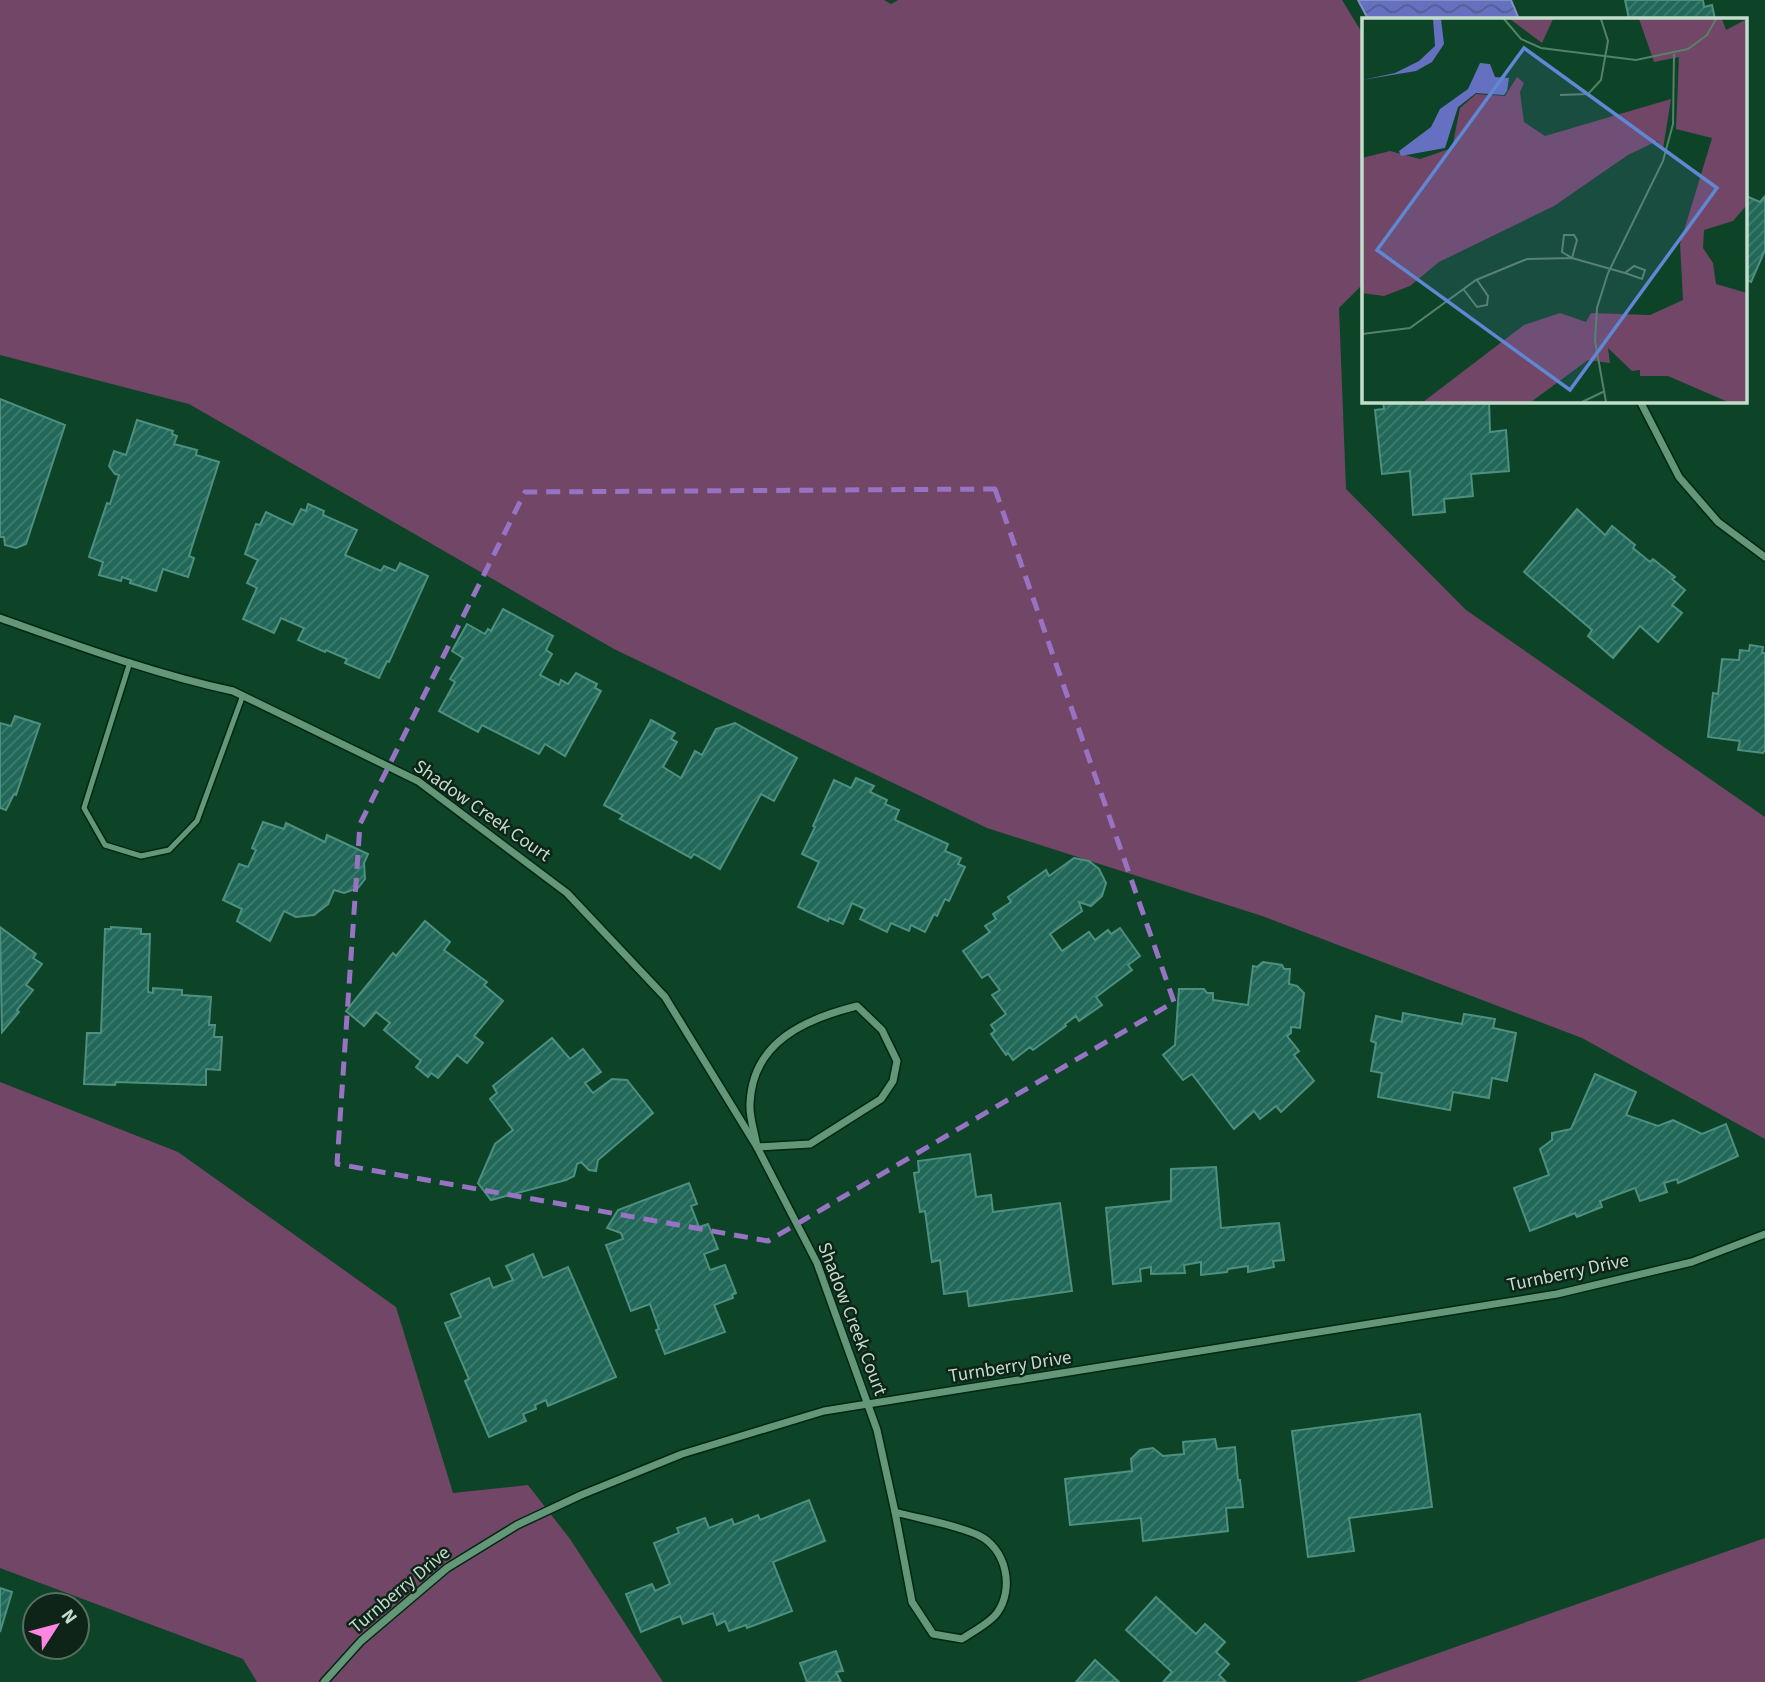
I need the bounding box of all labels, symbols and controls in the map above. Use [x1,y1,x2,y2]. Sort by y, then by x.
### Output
inset map [1362,18,1748,402]
street label: Shadow Creek Court [408,753,557,869]
street label: Shadow Creek Court [810,1238,894,1400]
street label: Turnberry Drive [1505,1247,1631,1299]
street label: Turnberry Drive [947,1344,1073,1390]
street label: Turnberry Drive [344,1540,456,1640]
north arrow [21,1591,91,1661]
text: N [54,1604,83,1630]

